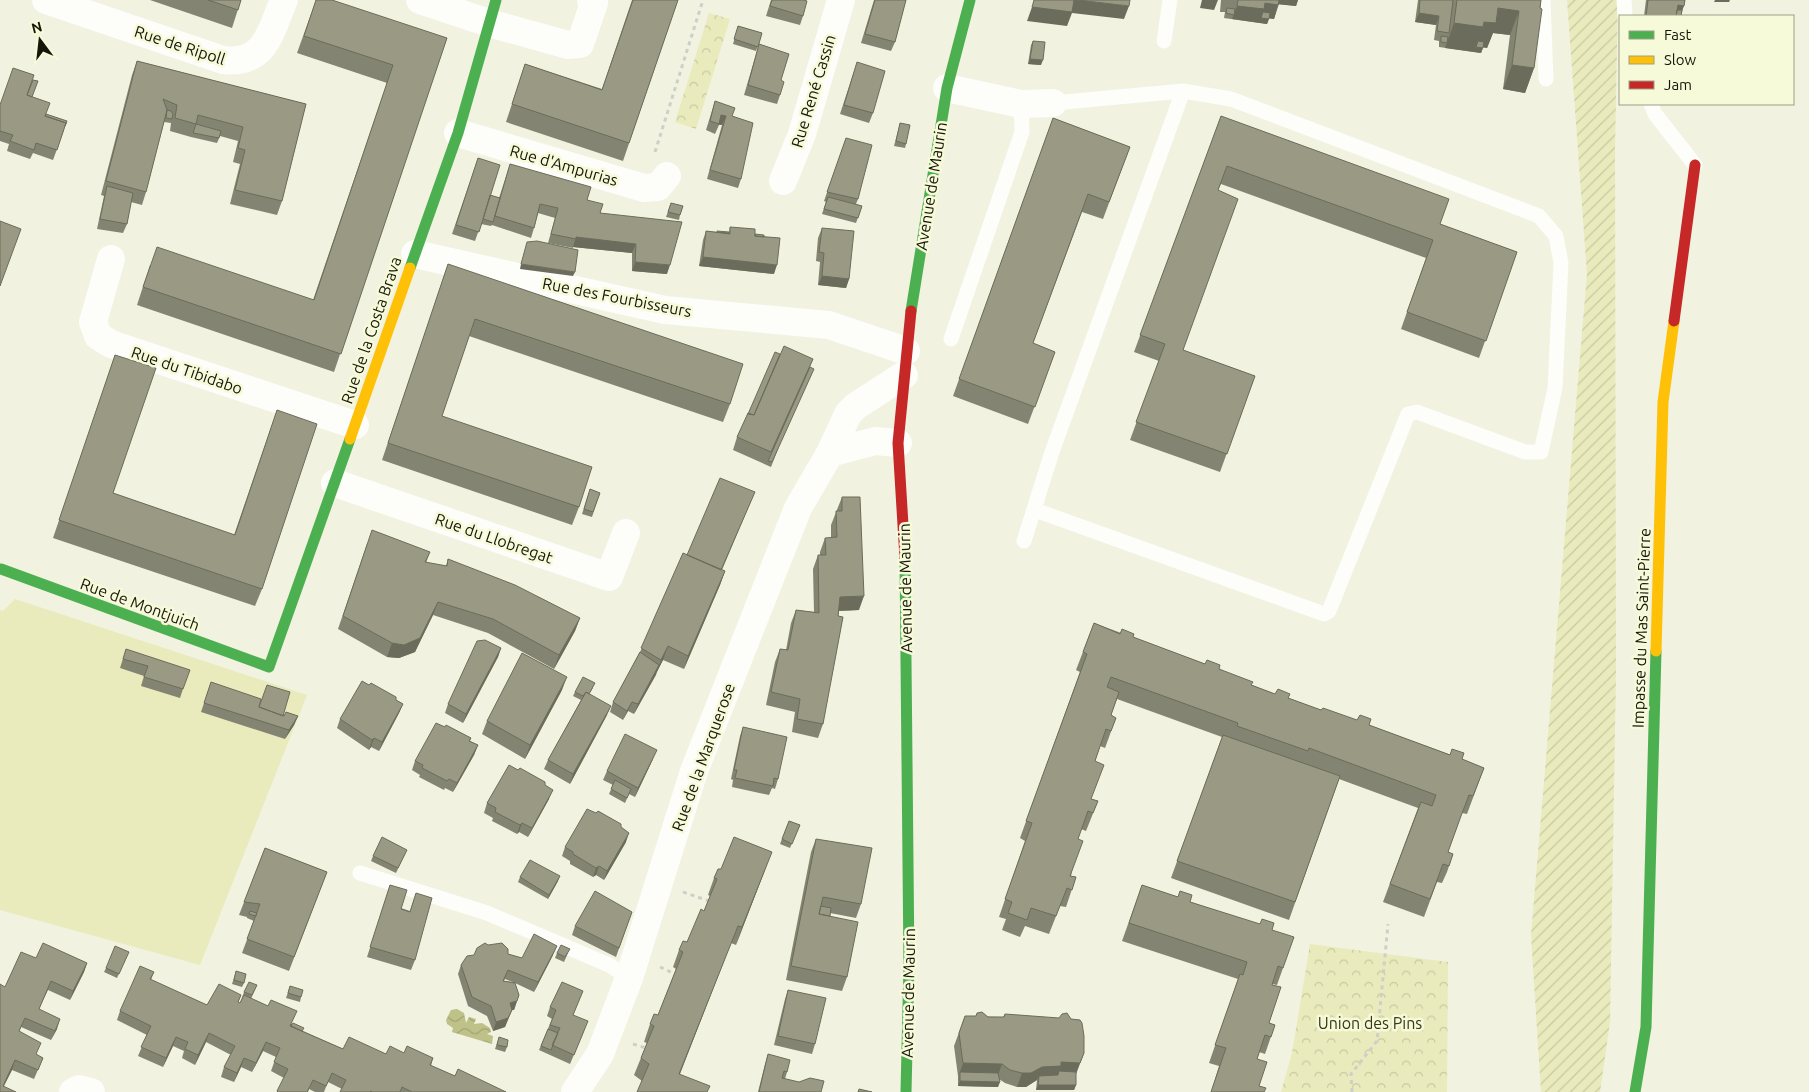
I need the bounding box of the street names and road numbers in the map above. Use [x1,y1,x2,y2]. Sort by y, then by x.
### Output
street label: Rue de Ripoll [132,22,228,68]
street label: Rue René Cassin [787,32,839,150]
street label: Avenue de Maurin [912,121,950,251]
street label: Rue d'Ampurias [508,141,620,189]
street label: Rue de la Costa Brava [337,254,405,406]
street label: Rue des Fourbisseurs [541,274,693,320]
street label: Rue du Tibidabo [129,343,245,397]
street label: Rue du Llobregat [433,509,556,567]
street label: Avenue de Maurin [895,523,915,653]
street label: Impasse du Mas Saint-Pierre [1629,528,1653,728]
street label: Rue de Montjuich [78,574,202,634]
street label: Rue de la Marquerose [668,681,738,833]
street label: Avenue de Maurin [898,928,918,1058]

